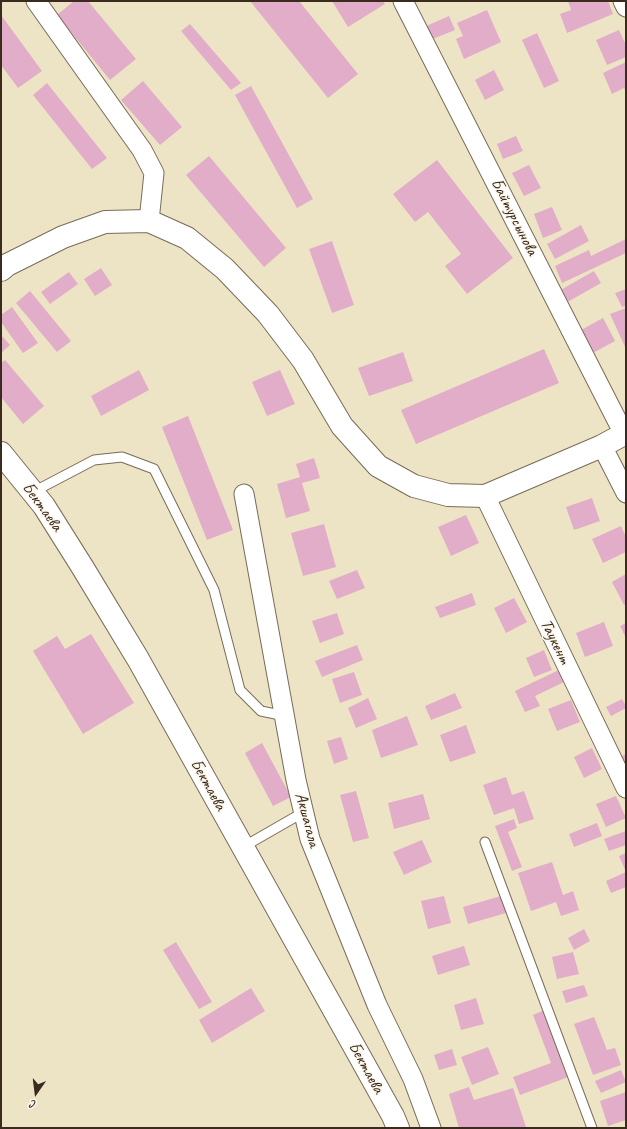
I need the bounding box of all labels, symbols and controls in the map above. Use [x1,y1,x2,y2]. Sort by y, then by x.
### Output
street label: Байтурсынова [486,175,542,259]
street label: Бектаева [17,478,67,536]
street label: Таукент [535,616,575,668]
street label: Бектаева [186,756,230,814]
street label: Акшагала [290,791,324,849]
street label: Бектаева [344,1039,388,1097]
north arrow [16,1073,56,1113]
text: С [29,1097,37,1112]

